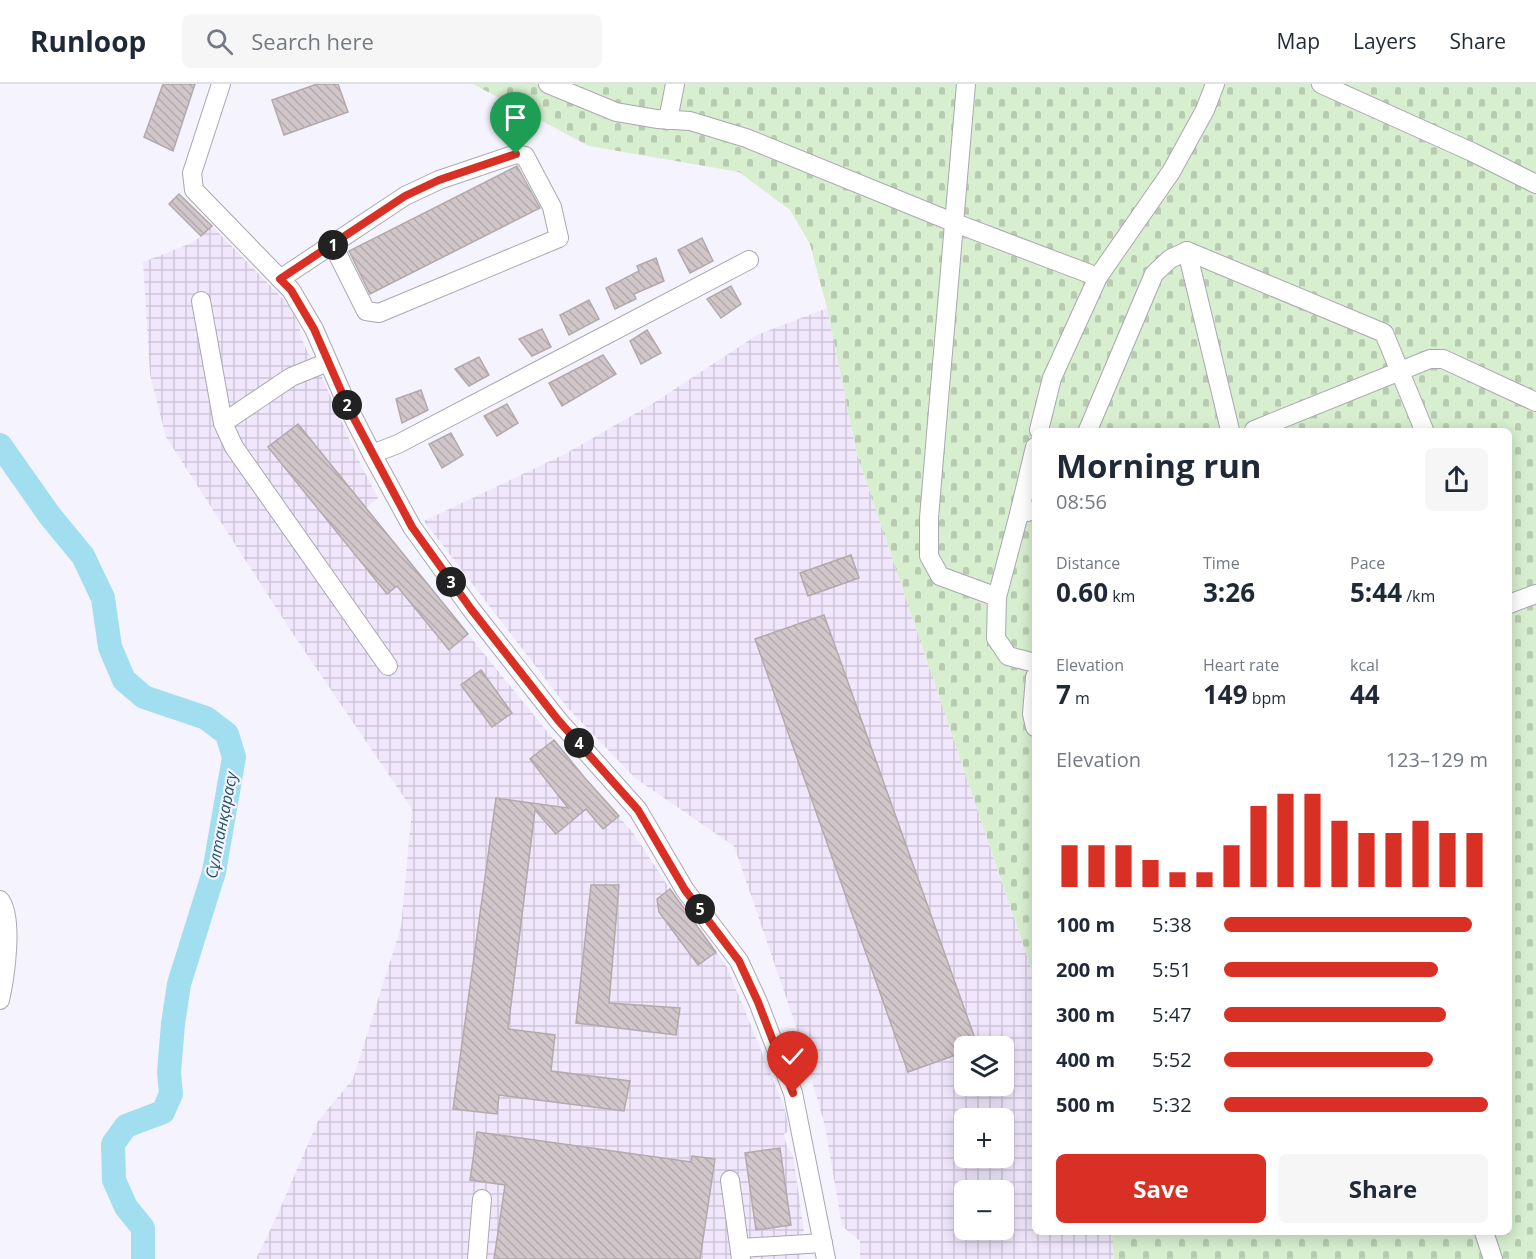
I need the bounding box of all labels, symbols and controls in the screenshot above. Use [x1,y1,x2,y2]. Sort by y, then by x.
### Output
search box [182,14,602,68]
text: Runloop [30,22,146,60]
icon: search [203,25,236,58]
text: Search here [251,26,374,56]
text: Map [1277,27,1320,55]
text: Layers [1353,27,1417,55]
text: Share [1450,27,1506,55]
pin [490,92,541,154]
icon: arrive [499,101,532,134]
pin: 1 [318,230,348,260]
text: 1 [328,234,338,256]
pin: 2 [332,390,362,420]
text: 2 [342,394,352,416]
text: Morning run [1056,443,1262,488]
button: share [1425,448,1488,511]
text: 08:56 [1056,488,1107,515]
text: Distance [1056,552,1120,574]
text: Time [1203,552,1240,574]
text: Pace [1350,552,1385,574]
pin: 3 [436,567,466,597]
text: 3 [446,571,456,593]
text: 0.60 [1056,574,1108,610]
text: 3:26 [1203,574,1255,610]
text: 5:44 [1350,574,1402,610]
text: km [1108,585,1135,607]
text: /km [1402,585,1435,607]
text: Elevation [1056,654,1124,676]
text: Heart rate [1203,654,1279,676]
text: kcal [1350,654,1379,676]
text: 7 [1056,676,1071,712]
text: 149 [1203,676,1248,712]
text: 44 [1350,676,1380,712]
text: m [1071,687,1090,709]
text: bpm [1248,687,1286,709]
pin: 4 [564,728,594,758]
text: 4 [574,732,584,754]
text: Elevation [1056,746,1141,773]
text: 123–129 m [1386,746,1488,773]
water label: Сұлтанқарасу [200,768,242,880]
pin: 5 [685,894,715,924]
text: 5 [695,898,705,920]
text: 100 m [1056,911,1115,938]
text: 5:38 [1152,911,1192,938]
text: 200 m [1056,956,1115,983]
text: 5:51 [1152,956,1192,983]
text: 300 m [1056,1001,1115,1028]
text: 5:47 [1152,1001,1192,1028]
pin [767,1031,818,1093]
map controls [954,1036,1014,1240]
button: layers [954,1036,1014,1096]
icon: check [776,1040,809,1073]
text: 400 m [1056,1046,1115,1073]
text: 5:52 [1152,1046,1192,1073]
text: 500 m [1056,1091,1115,1118]
text: 5:32 [1152,1091,1192,1118]
button: + [954,1108,1014,1168]
button: Save [1056,1154,1266,1223]
button: Share [1278,1154,1488,1223]
button: − [954,1180,1014,1240]

